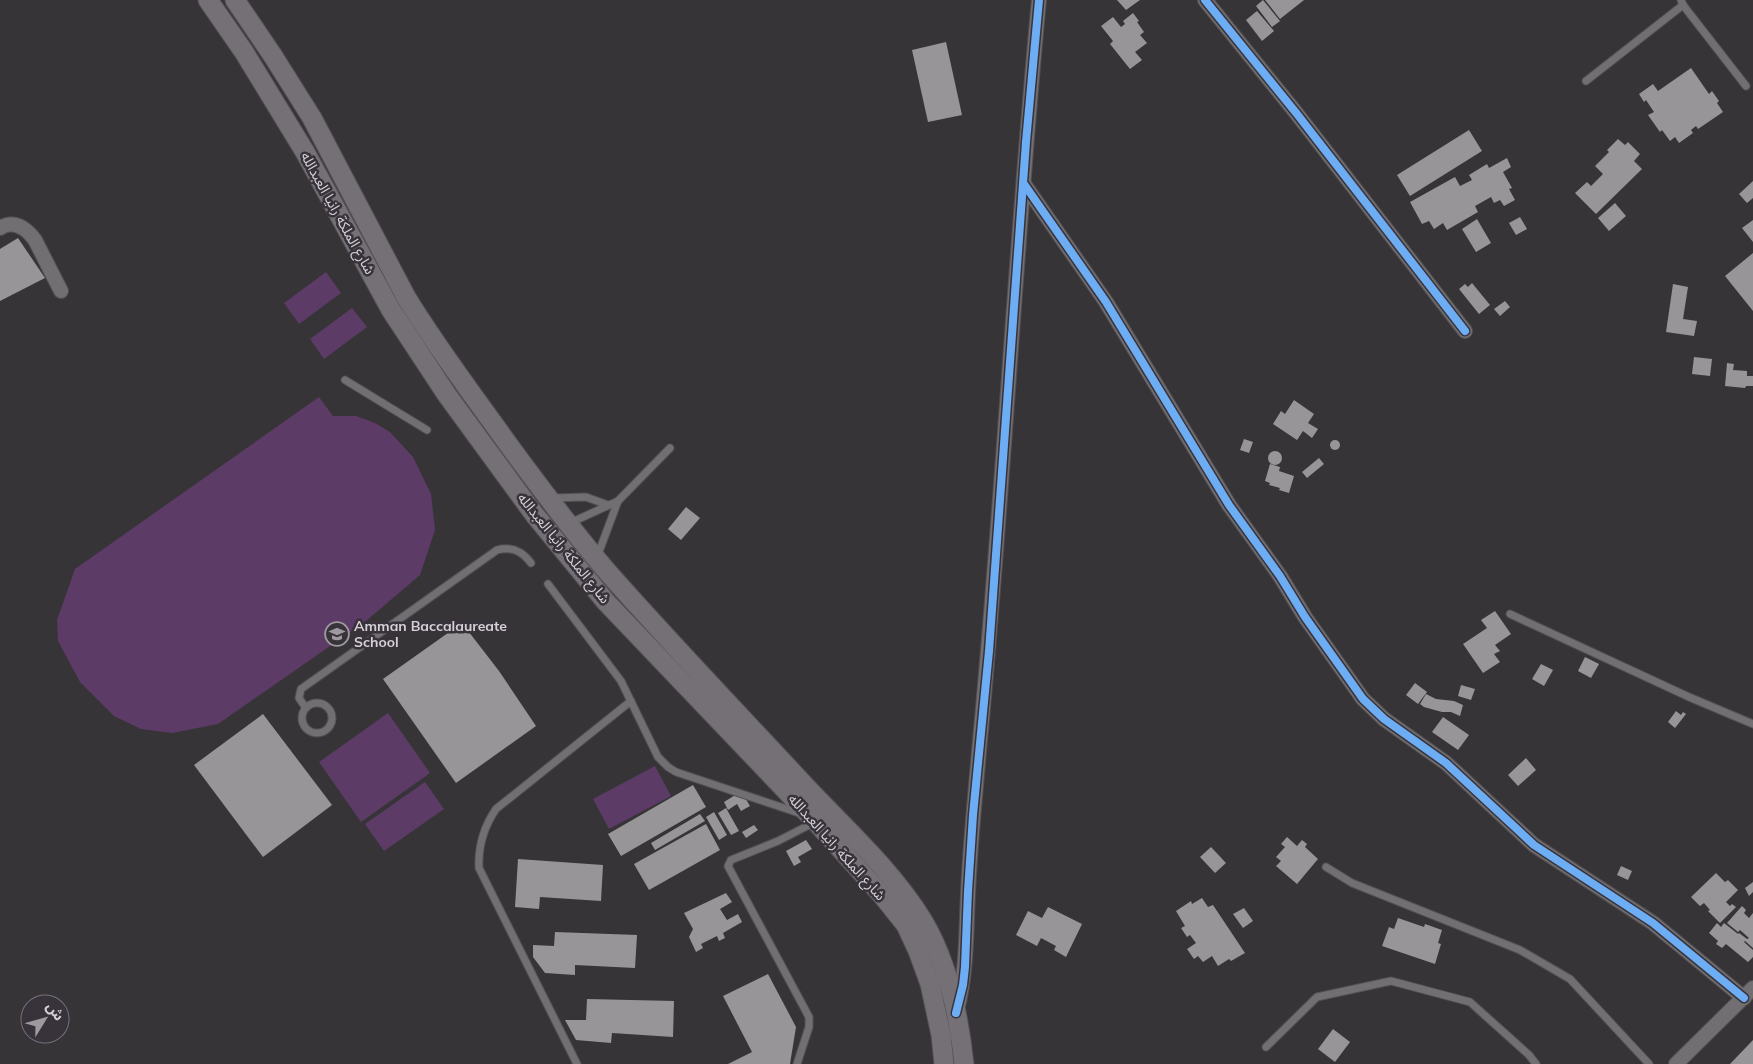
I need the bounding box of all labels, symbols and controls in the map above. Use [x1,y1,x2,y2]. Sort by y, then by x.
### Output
street label: شارع الملكة رانيا العبدالله [295,149,379,278]
street label: شارع الملكة رانيا العبدالله [512,489,614,608]
place label: Amman Baccalaureate School [354,617,507,651]
school or university icon: Amman Baccalaureate School [324,621,350,647]
street label: شارع الملكة رانيا العبدالله [783,790,890,905]
north arrow [20,994,70,1044]
text: ش [42,998,68,1024]

